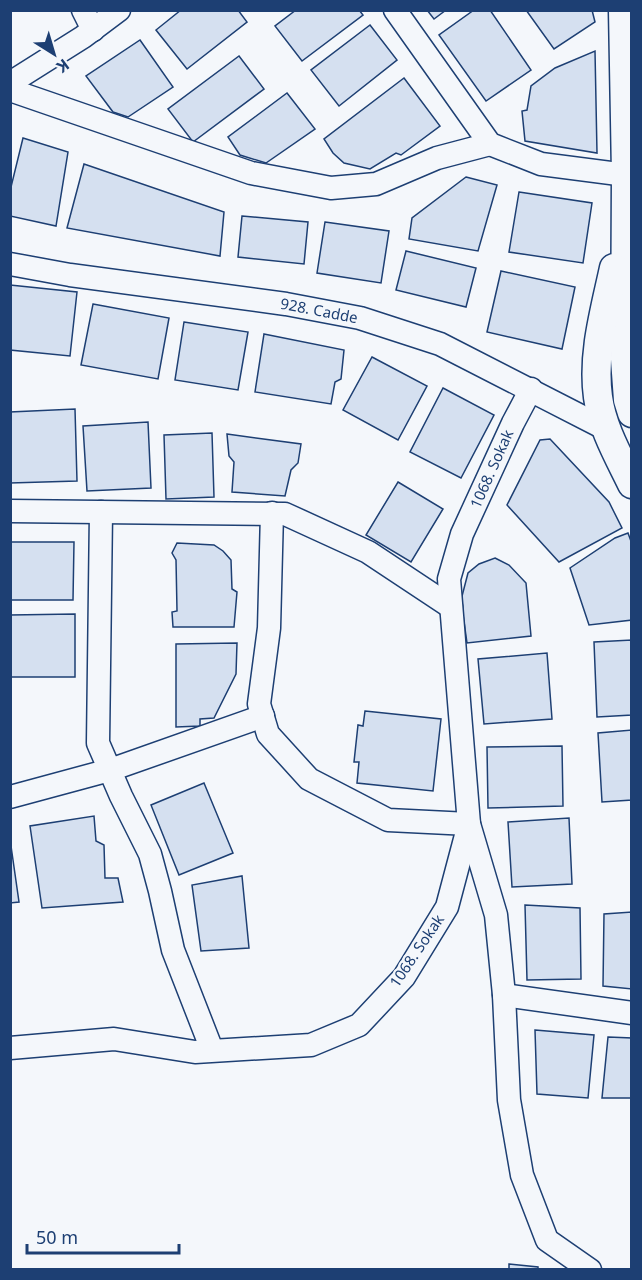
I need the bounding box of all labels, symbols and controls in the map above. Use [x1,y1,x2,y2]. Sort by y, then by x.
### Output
north arrow [24,24,84,84]
text: K [52,54,74,78]
street label: 928. Cadde [279,293,360,327]
street label: 1068. Sokak [465,426,517,511]
street label: 1068. Sokak [384,910,448,991]
scale bar [27,1217,178,1255]
text: 50 m [36,1225,78,1249]

